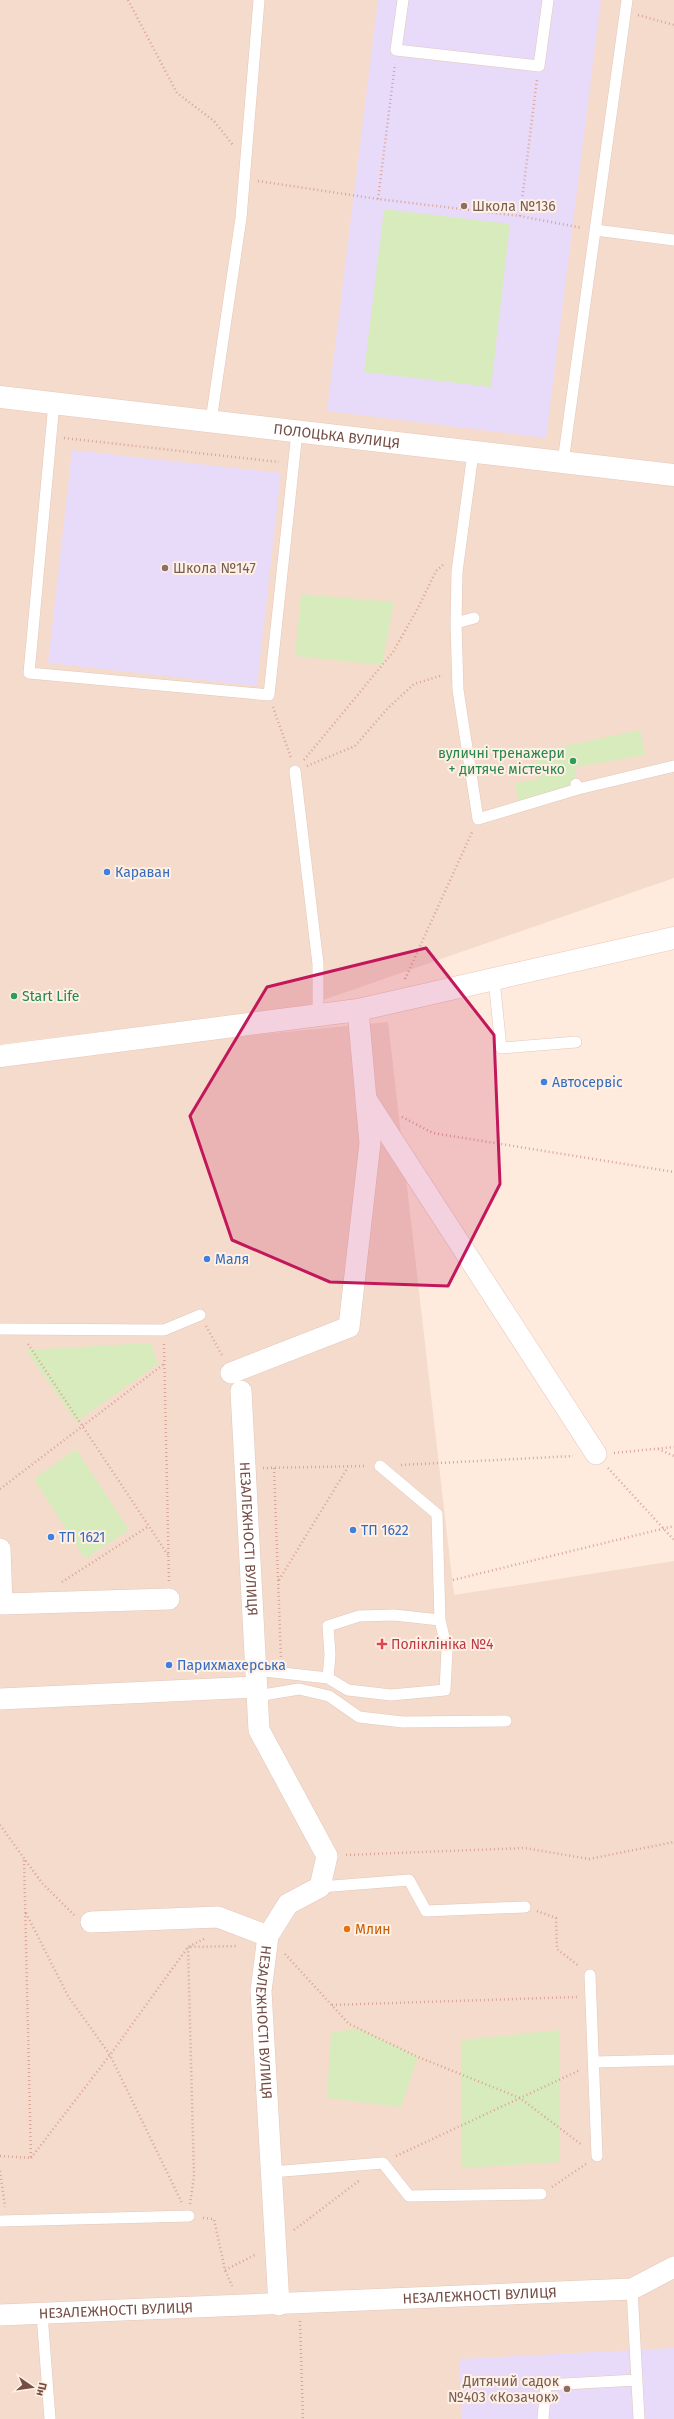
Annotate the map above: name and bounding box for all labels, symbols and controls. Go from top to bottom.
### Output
place label: Школа №136 [472,198,556,215]
marker: Школа №136 [459,201,469,211]
street label: ПОЛОЦЬКА ВУЛИЦЯ [273,420,401,452]
place label: Школа №147 [173,560,256,577]
marker: Школа №147 [160,563,170,573]
place label: вуличні тренажери + дитяче містечко [438,745,565,778]
marker: вуличні тренажери + дитяче містечко [568,756,578,766]
place label: Караван [115,864,170,881]
marker: Караван [102,867,112,877]
place label: Start Life [22,988,79,1005]
marker: Start Life [9,991,19,1001]
place label: Автосервіс [552,1074,623,1091]
marker: Автосервіс [539,1077,549,1087]
place label: Маля [215,1251,249,1268]
marker: Маля [202,1254,212,1264]
street label: НЕЗАЛЕЖНОСТІ ВУЛИЦЯ [236,1461,261,1616]
place label: ТП 1622 [361,1522,409,1539]
marker: ТП 1622 [348,1525,358,1535]
place label: ТП 1621 [59,1529,105,1546]
marker: ТП 1621 [46,1532,56,1542]
place label: Поліклініка №4 [391,1636,494,1653]
marker: Поліклініка №4 [376,1638,388,1650]
place label: Парихмахерська [177,1657,286,1674]
marker: Парихмахерська [164,1660,174,1670]
place label: Млин [355,1921,391,1938]
marker: Млин [342,1924,352,1934]
street label: НЕЗАЛЕЖНОСТІ ВУЛИЦЯ [252,1944,276,2100]
street label: НЕЗАЛЕЖНОСТІ ВУЛИЦЯ [402,2284,557,2307]
street label: НЕЗАЛЕЖНОСТІ ВУЛИЦЯ [38,2299,193,2322]
north arrow [12,2367,52,2407]
place label: Дитячий садок №403 «Козачок» [448,2373,560,2406]
text: Пн [33,2381,49,2397]
marker: Дитячий садок №403 «Козачок» [562,2384,572,2394]

